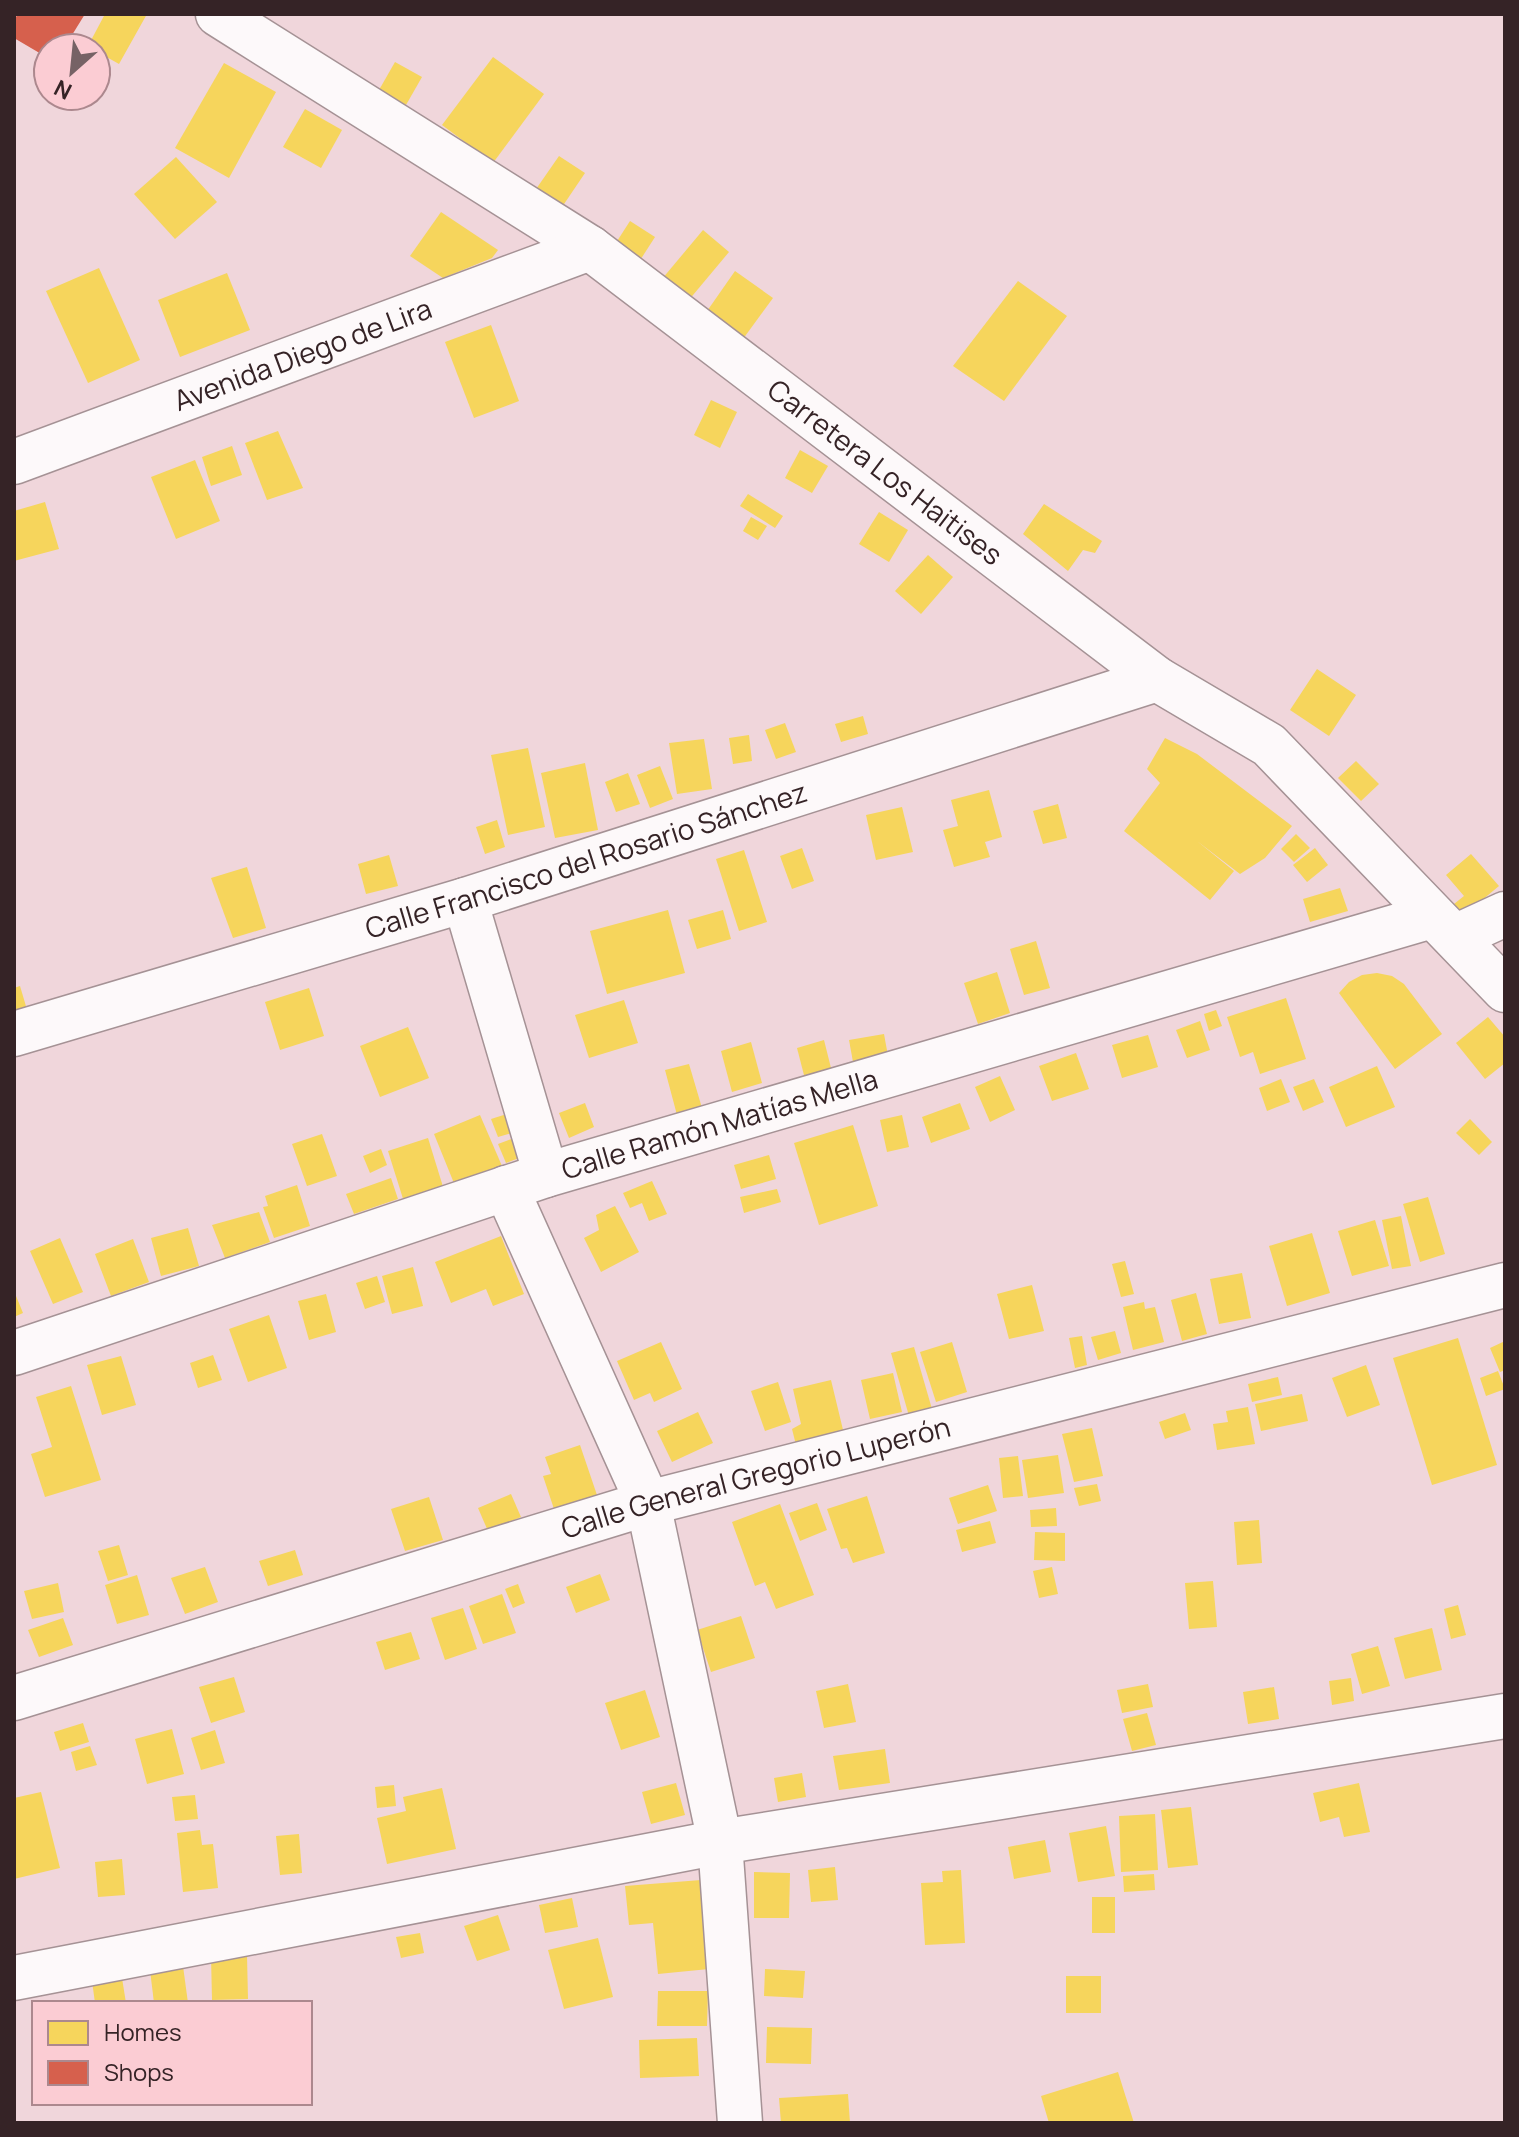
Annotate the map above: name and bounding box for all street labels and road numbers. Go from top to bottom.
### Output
street label: Avenida Diego de Lira [168,289,437,419]
street label: Carretera Los Haitises [760,370,1011,573]
street label: Calle Francisco del Rosario Sánchez [361,772,812,947]
street label: Calle Ramón Matías Mella [557,1059,882,1187]
street label: Calle General Gregorio Luperón [556,1407,954,1547]

